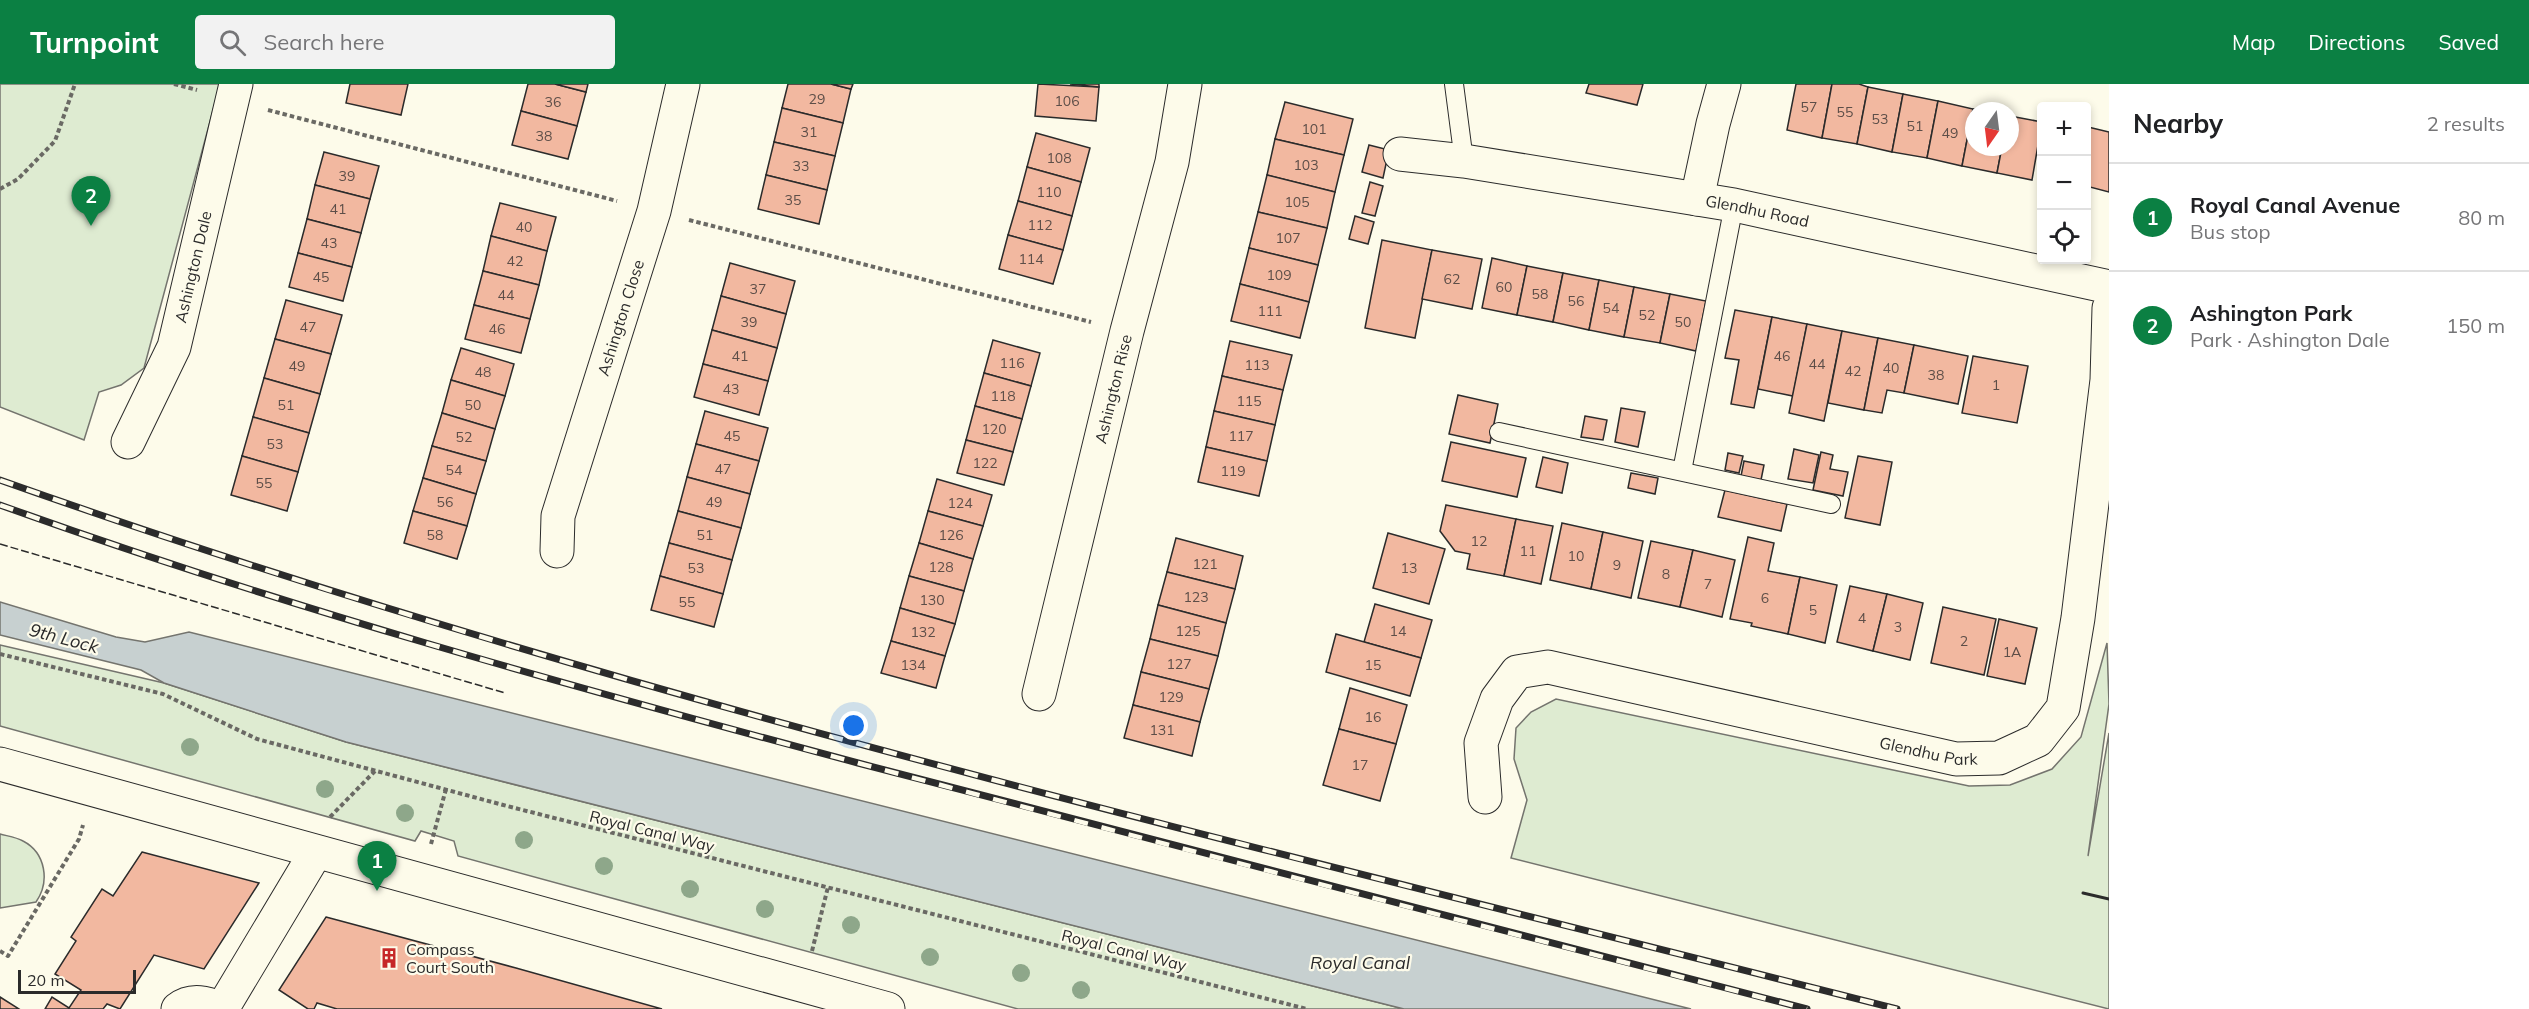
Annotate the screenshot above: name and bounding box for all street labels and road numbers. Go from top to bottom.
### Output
street label: Glendhu Road [1704,191,1811,231]
street label: Ashington Dale [170,209,216,325]
street label: Ashington Close [593,257,648,378]
street label: Ashington Rise [1090,332,1136,445]
street label: Glendhu Park [1878,732,1979,769]
street label: Royal Canal Way [587,806,717,856]
street label: Royal Canal Way [1059,925,1189,975]

